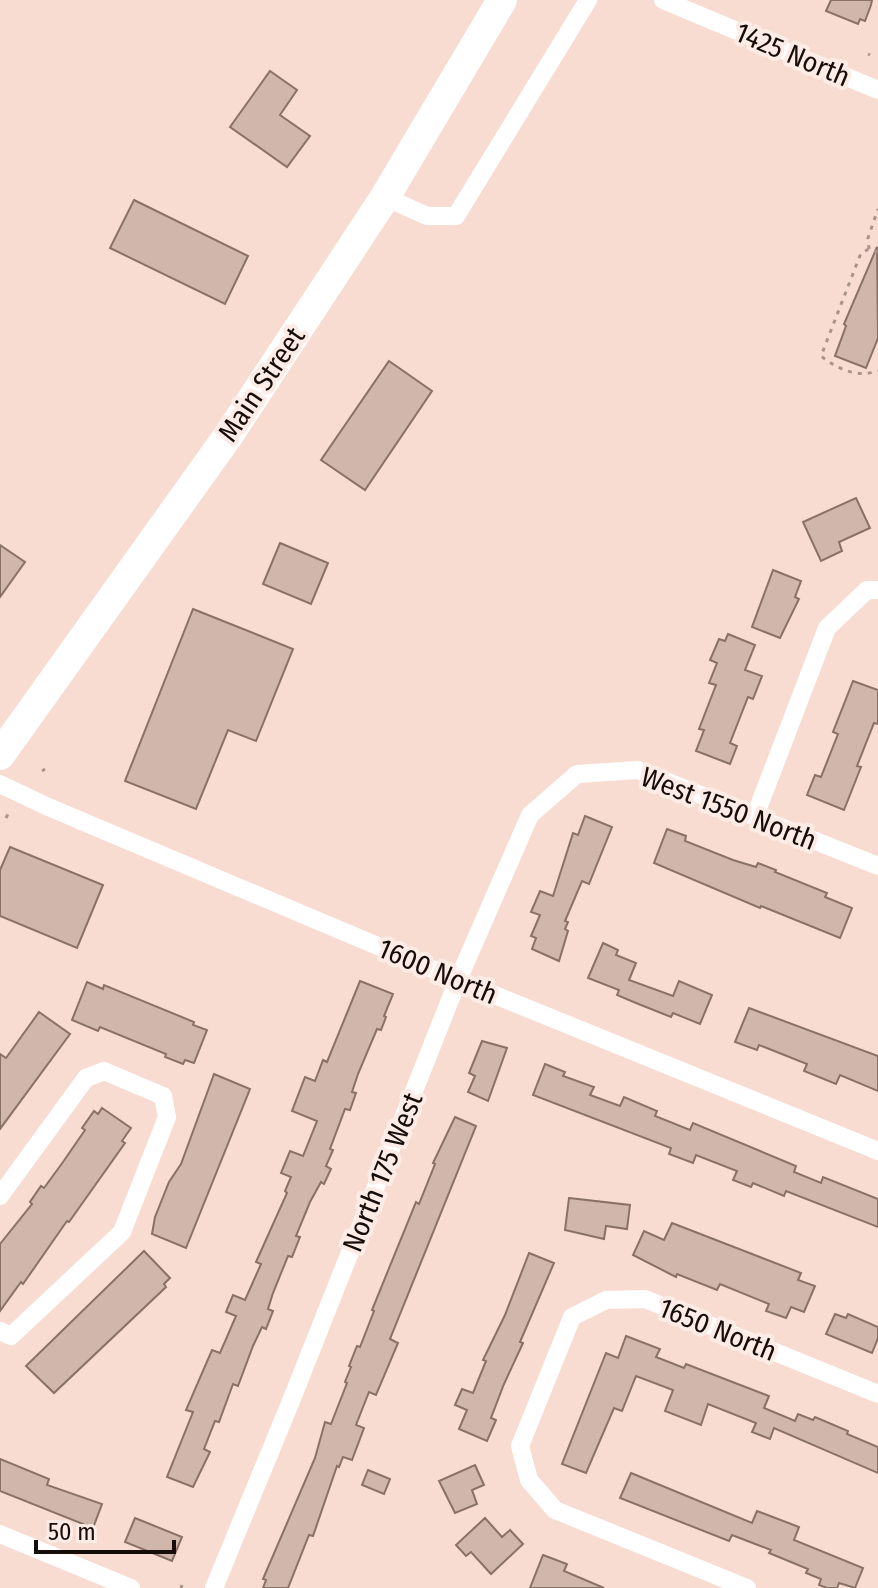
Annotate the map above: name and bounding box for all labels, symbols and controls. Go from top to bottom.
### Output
street label: 1425 North [731,16,855,93]
street label: Main Street [211,320,312,448]
street label: West 1550 North [636,760,821,857]
street label: 1600 North [373,932,502,1011]
street label: North 175 West [336,1087,430,1257]
street label: 1650 North [654,1291,782,1368]
scale bar [36,1504,174,1554]
text: 50 m [48,1518,96,1546]

